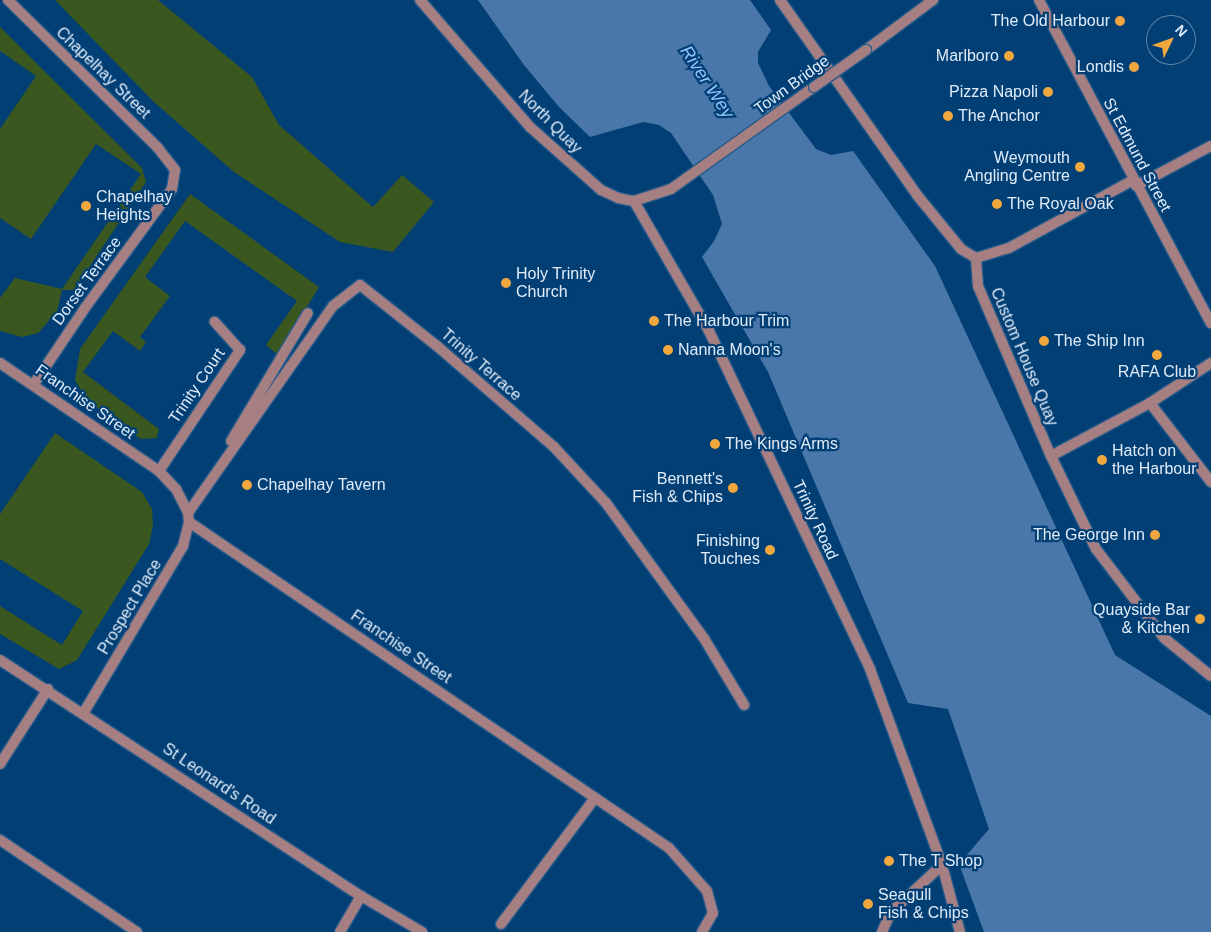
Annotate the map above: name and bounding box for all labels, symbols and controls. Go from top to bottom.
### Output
place label: The Old Harbour [991,11,1110,31]
marker: The Old Harbour [1114,15,1126,27]
north arrow [1146,15,1196,65]
text: N [1172,22,1191,40]
street label: Chapelhay Street [52,23,154,123]
water label: River Wey [675,41,739,123]
place label: Marlboro [936,46,999,66]
marker: Marlboro [1003,50,1015,62]
street label: Town Bridge [751,51,833,119]
place label: Londis [1077,57,1124,77]
marker: Londis [1128,61,1140,73]
place label: Pizza Napoli [949,82,1038,102]
street label: North Quay [514,86,586,158]
marker: Pizza Napoli [1042,86,1054,98]
street label: St Edmund Street [1099,95,1175,215]
place label: The Anchor [958,106,1041,126]
marker: The Anchor [942,110,954,122]
place label: Weymouth Angling Centre [964,148,1070,186]
marker: Weymouth Angling Centre [1074,161,1086,173]
place label: Chapelhay Heights [96,187,172,225]
place label: The Royal Oak [1007,194,1114,214]
marker: The Royal Oak [991,198,1003,210]
marker: Chapelhay Heights [80,200,92,212]
street label: Dorset Terrace [48,233,126,329]
place label: Holy Trinity Church [516,264,595,302]
marker: Holy Trinity Church [500,277,512,289]
street label: Custom House Quay [986,285,1062,429]
place label: The Harbour Trim [664,311,790,331]
marker: The Harbour Trim [648,315,660,327]
street label: Trinity Terrace [437,325,525,405]
place label: The Ship Inn [1054,331,1145,351]
marker: The Ship Inn [1038,335,1050,347]
place label: Nanna Moon's [678,340,781,360]
marker: Nanna Moon's [662,344,674,356]
street label: Trinity Court [165,345,229,427]
marker: RAFA Club [1151,349,1163,361]
street label: Franchise Street [31,360,139,444]
place label: RAFA Club [1117,362,1197,382]
place label: The Kings Arms [725,434,839,454]
marker: The Kings Arms [709,438,721,450]
place label: Hatch on the Harbour [1112,441,1196,479]
marker: Hatch on the Harbour [1096,454,1108,466]
place label: Bennett's Fish & Chips [632,469,723,507]
place label: Chapelhay Tavern [257,475,386,495]
street label: Trinity Road [788,477,842,563]
marker: Chapelhay Tavern [241,479,253,491]
marker: Bennett's Fish & Chips [727,482,739,494]
place label: The George Inn [1033,525,1145,545]
marker: The George Inn [1149,529,1161,541]
place label: Finishing Touches [696,531,760,569]
marker: Finishing Touches [764,544,776,556]
street label: Prospect Place [94,556,166,658]
place label: Quayside Bar & Kitchen [1093,600,1190,638]
street label: Franchise Street [347,606,455,688]
marker: Quayside Bar & Kitchen [1194,613,1206,625]
street label: St Leonard's Road [159,739,279,829]
place label: The T Shop [899,851,983,871]
marker: The T Shop [883,855,895,867]
place label: Seagull Fish & Chips [878,885,969,923]
marker: Seagull Fish & Chips [862,898,874,910]

